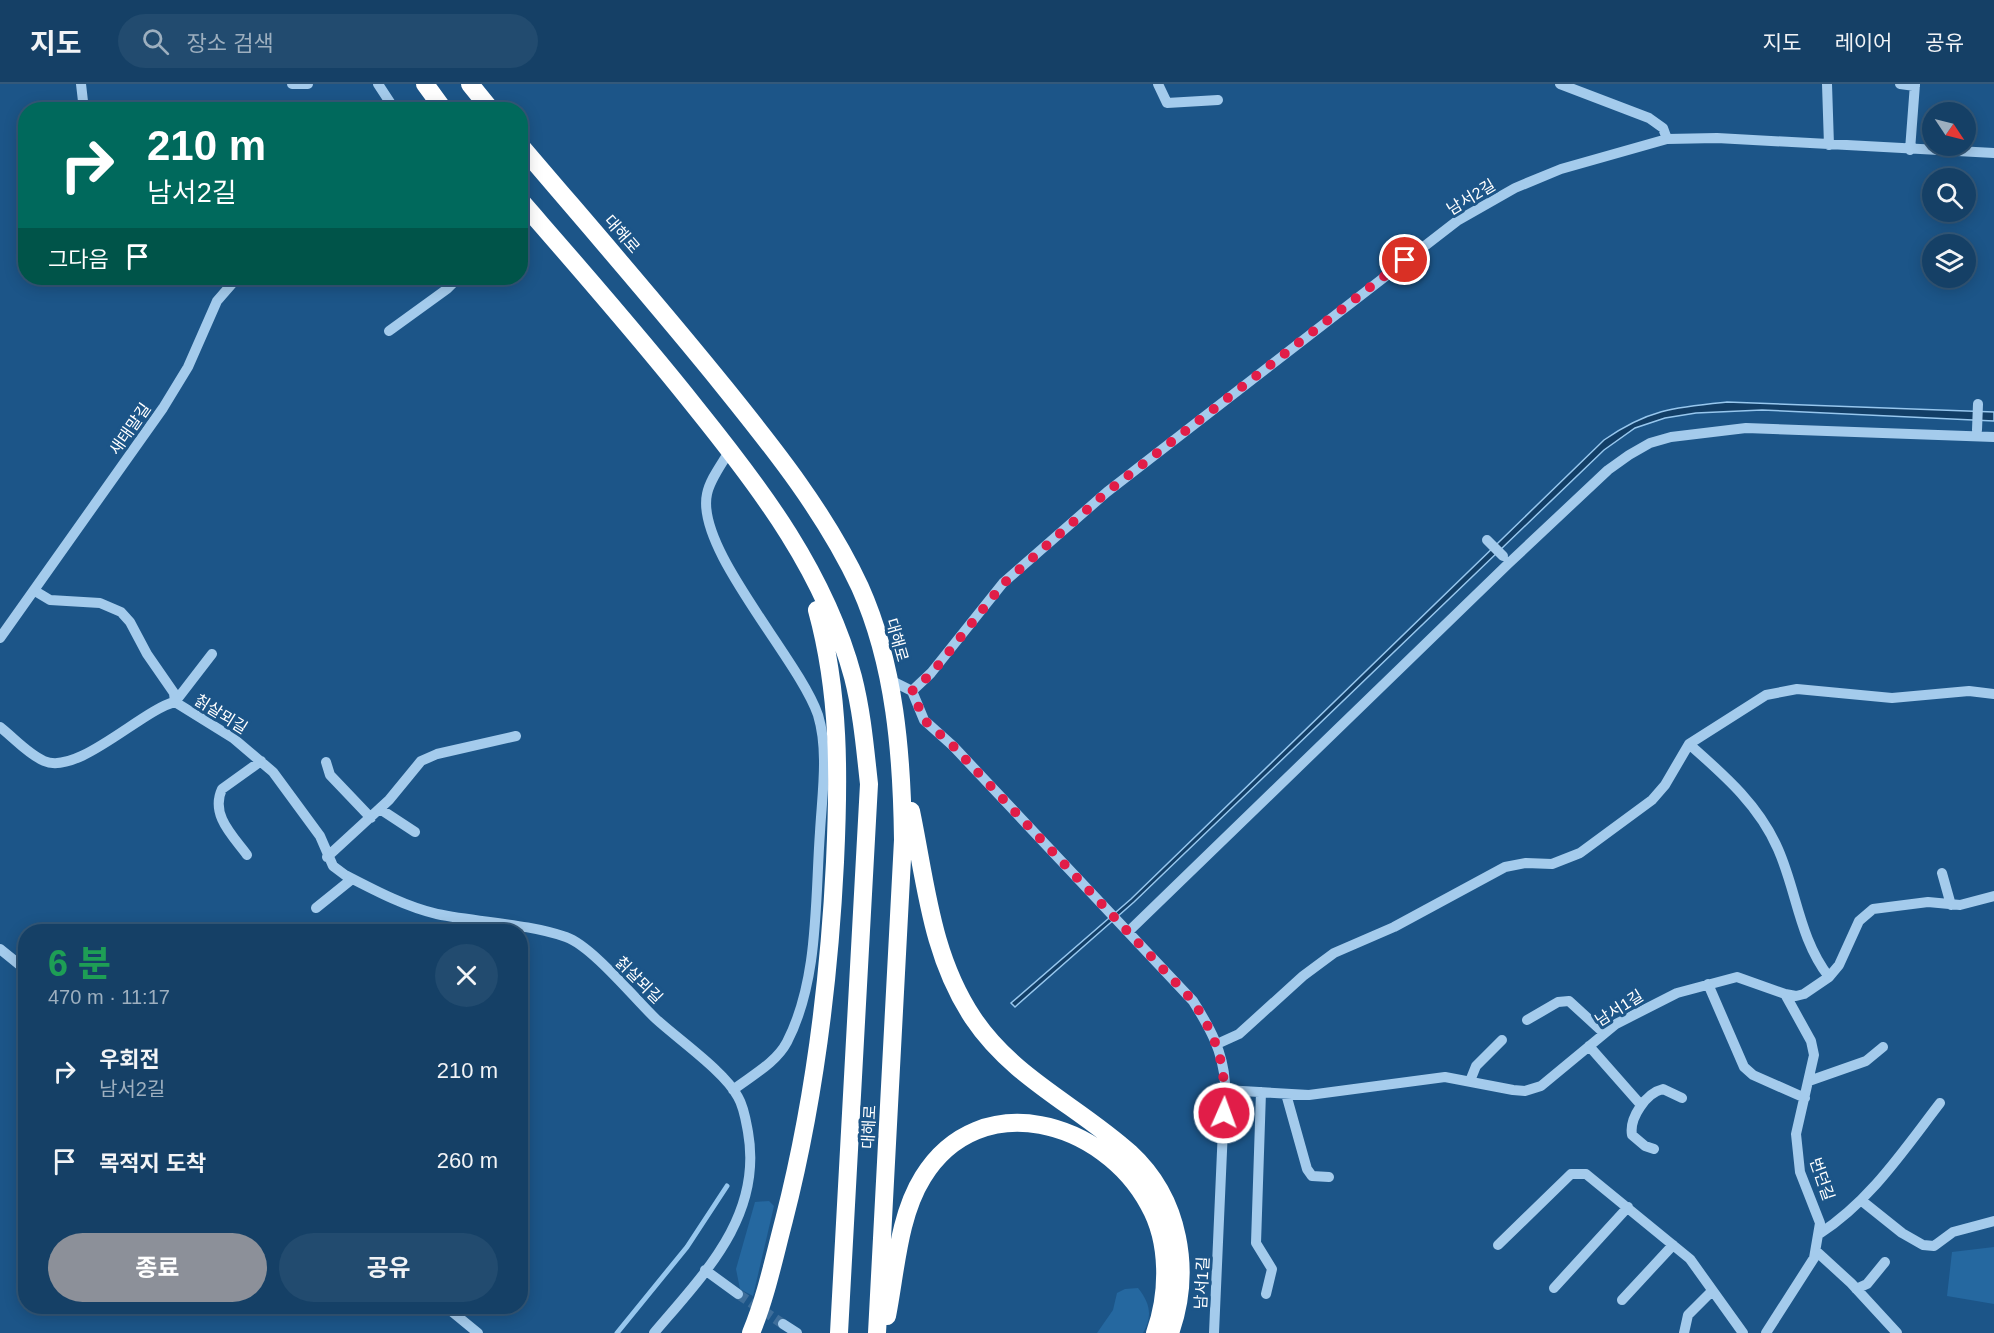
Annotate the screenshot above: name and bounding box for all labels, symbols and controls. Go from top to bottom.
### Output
search box [118,14,538,68]
icon: search [139,25,172,58]
text: 지도 [30,28,82,59]
text: 장소 검색 [187,31,274,56]
text: 지도 [1763,31,1801,54]
text: 레이어 [1834,31,1892,54]
text: 공유 [1925,31,1964,54]
north arrow [1922,102,1976,156]
map controls [1922,102,1976,288]
text: 210 m [147,122,266,169]
icon: right [48,126,126,204]
button: search [1922,168,1976,222]
street label: 남서2길 [1444,176,1498,218]
text: 남서2길 [147,178,237,208]
street label: 대해로 [601,212,643,256]
pin [1379,234,1430,285]
button: layers [1922,234,1976,288]
icon: arrive [121,240,154,273]
icon: arrive [1388,243,1421,276]
text: 그다음 [48,247,109,272]
street label: 새태말길 [106,400,154,458]
street label: 대해로 [883,616,911,664]
street label: 칡살뫼길 [192,691,250,737]
text: 6 분 [48,943,111,984]
button: close [435,944,498,1007]
street label: 칡살뫼길 [612,953,666,1007]
text: 470 m · 11:17 [48,986,170,1008]
street label: 남서1길 [1592,987,1646,1029]
text: 우회전 [99,1047,160,1072]
icon: right [48,1055,81,1088]
text: 210 m [437,1058,498,1083]
text: 남서2길 [99,1078,165,1100]
position arrow [1192,1081,1256,1145]
street label: 대해로 [859,1104,879,1150]
icon: arrive [48,1145,81,1178]
text: 260 m [437,1148,498,1173]
text: 목적지 도착 [99,1151,206,1176]
street label: 번던길 [1807,1155,1837,1203]
button: 종료 [48,1233,267,1302]
button: 공유 [279,1233,498,1302]
street label: 남서1길 [1192,1256,1212,1310]

